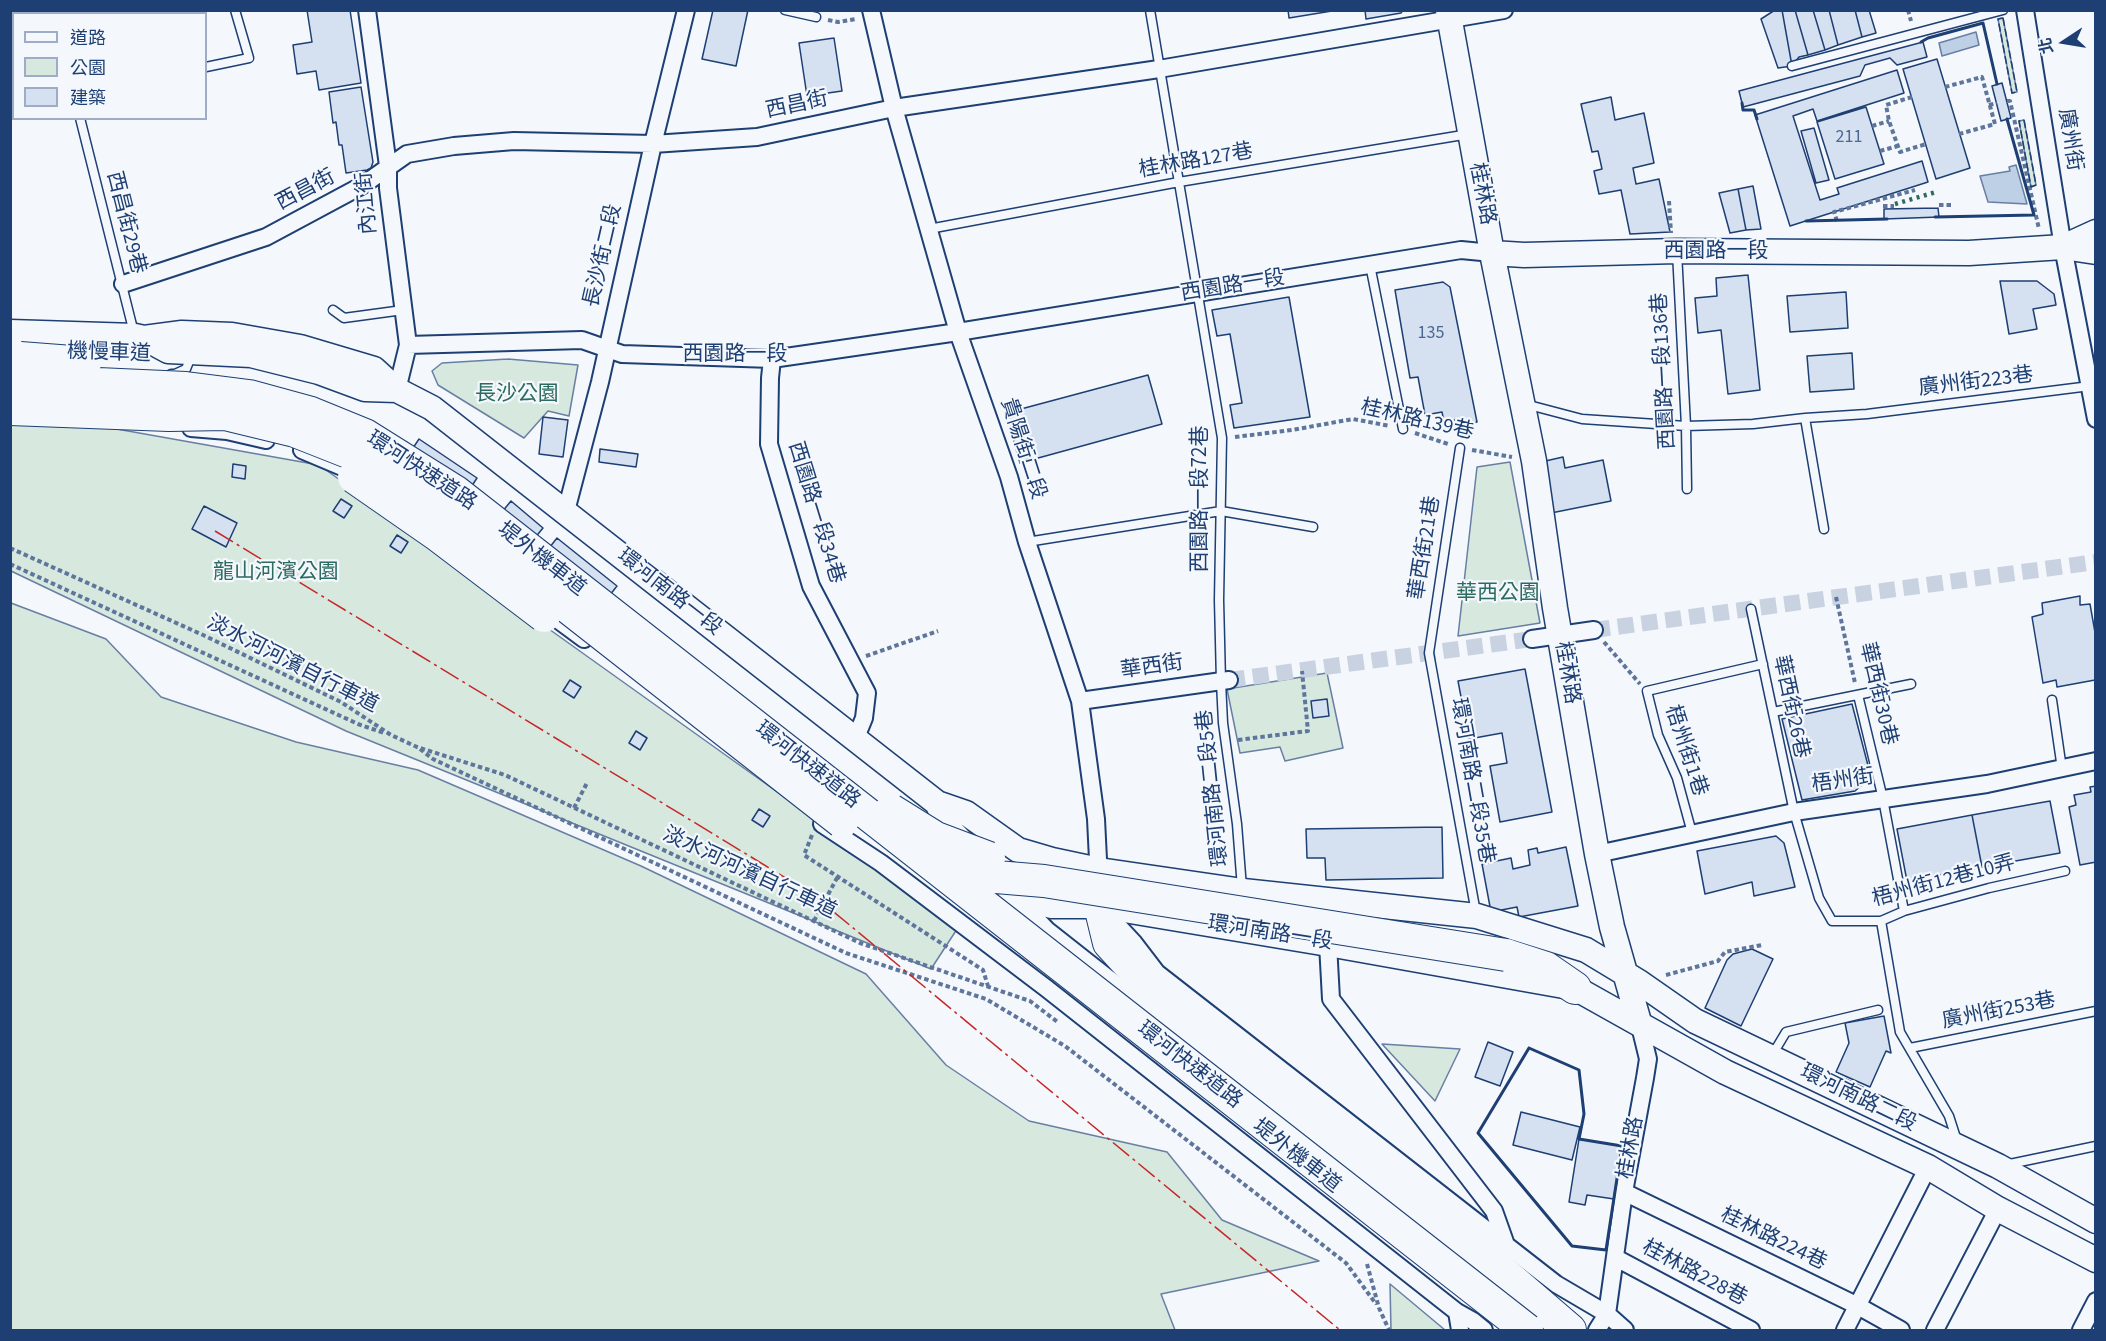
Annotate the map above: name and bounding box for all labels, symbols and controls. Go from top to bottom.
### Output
legend [12,12,207,120]
north arrow [2034,12,2094,72]
text: 道路 [70,26,106,51]
text: 北 [2034,36,2059,56]
text: 公園 [70,56,106,81]
text: 建築 [70,86,106,111]
street label: 西昌街 [764,87,830,125]
street label: 廣州街 [2052,107,2086,173]
house number: 211 [1836,127,1862,149]
street label: 桂林路127巷 [1137,140,1255,184]
street label: 桂林路 [1463,161,1499,227]
street label: 西昌街 [272,165,340,217]
street label: 西昌街29巷 [100,169,150,277]
street label: 內江街 [353,171,383,235]
street label: 長沙街二段 [580,202,628,310]
street label: 西園路一段 [1664,239,1768,265]
street label: 西園路一段 [1179,266,1287,308]
street label: 西園路一段136巷 [1648,292,1682,450]
house number: 135 [1418,323,1444,345]
street label: 機慢車道 [67,340,151,368]
street label: 西園路一段 [683,342,787,368]
street label: 廣州街223巷 [1917,363,2035,403]
park label: 長沙公園 [475,382,559,408]
street label: 貴陽街二段 [994,395,1050,503]
street label: 桂林路139巷 [1358,396,1476,446]
street label: 西園路一段72巷 [1188,426,1214,572]
street label: 環河快速道路 [361,427,481,517]
street label: 西園路一段34巷 [781,439,849,587]
street label: 華西街21巷 [1405,494,1447,602]
street label: 堤外機車道 [492,518,590,602]
street label: 環河南路一段 [612,544,726,642]
park label: 龍山河濱公園 [213,560,339,586]
park label: 華西公園 [1456,581,1540,607]
street label: 淡水河河濱自行車道 [202,611,382,719]
street label: 桂林路 [1548,640,1584,706]
street label: 華西街30巷 [1853,640,1901,748]
street label: 華西街 [1119,651,1185,685]
street label: 華西街26巷 [1767,653,1813,761]
street label: 環河南路二段35巷 [1444,696,1498,866]
street label: 梧州街1巷 [1658,702,1712,800]
street label: 環河南路二段5巷 [1193,708,1235,868]
street label: 環河快速道路 [750,717,864,815]
street label: 梧州街 [1810,765,1876,799]
street label: 淡水河河濱自行車道 [658,823,840,925]
street label: 梧州街12巷10弄 [1870,851,2018,913]
street label: 環河南路一段 [1206,912,1334,956]
street label: 廣州街253巷 [1940,989,2058,1035]
street label: 環河快速道路 [1132,1017,1246,1115]
street label: 環河南路二段 [1796,1060,1920,1138]
street label: 堤外機車道 [1247,1115,1345,1199]
street label: 桂林路 [1614,1115,1650,1181]
street label: 桂林路224巷 [1716,1203,1830,1277]
street label: 桂林路228巷 [1637,1236,1751,1312]

